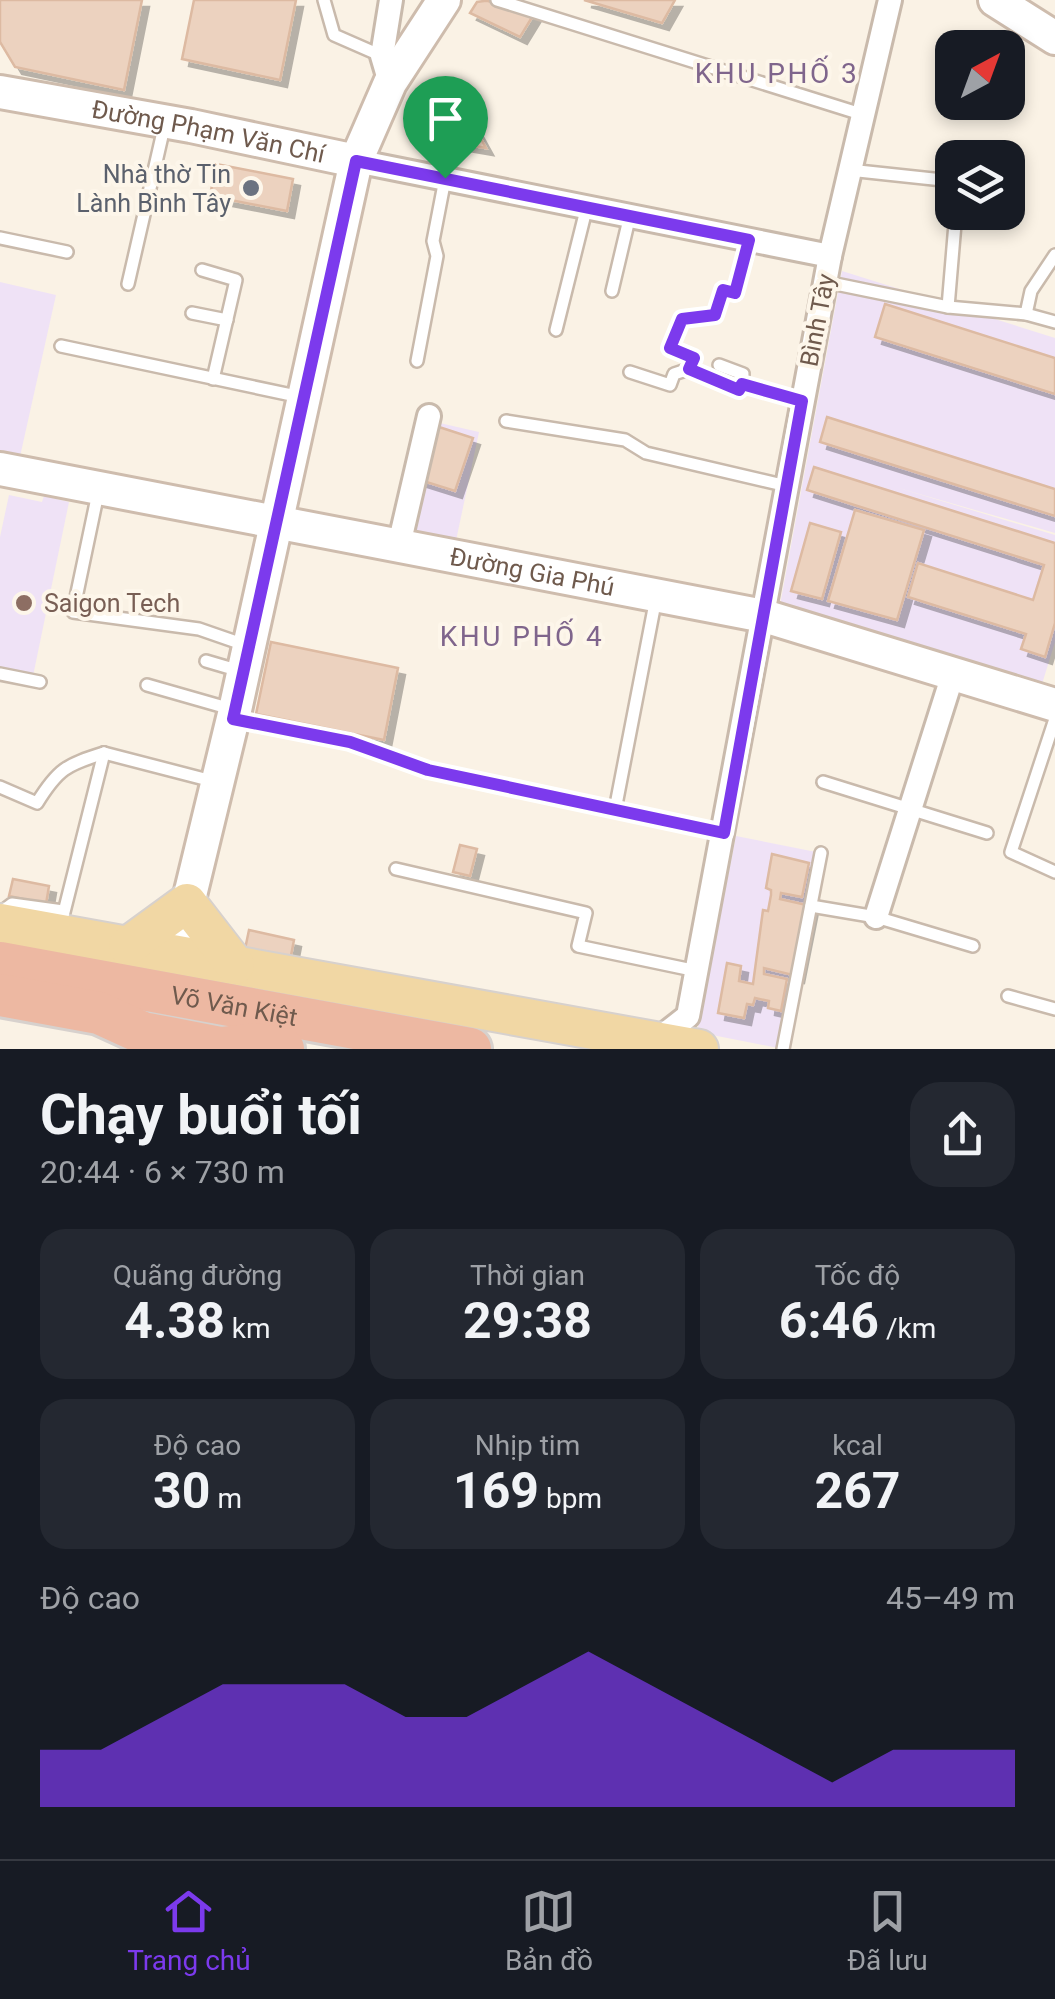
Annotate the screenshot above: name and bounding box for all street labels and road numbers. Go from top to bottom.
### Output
street label: Đường Phạm Văn Chí [89,95,328,169]
street label: Bình Tây [794,271,841,369]
street label: Đường Gia Phú [447,542,617,602]
street label: Võ Văn Kiệt [168,981,300,1032]

